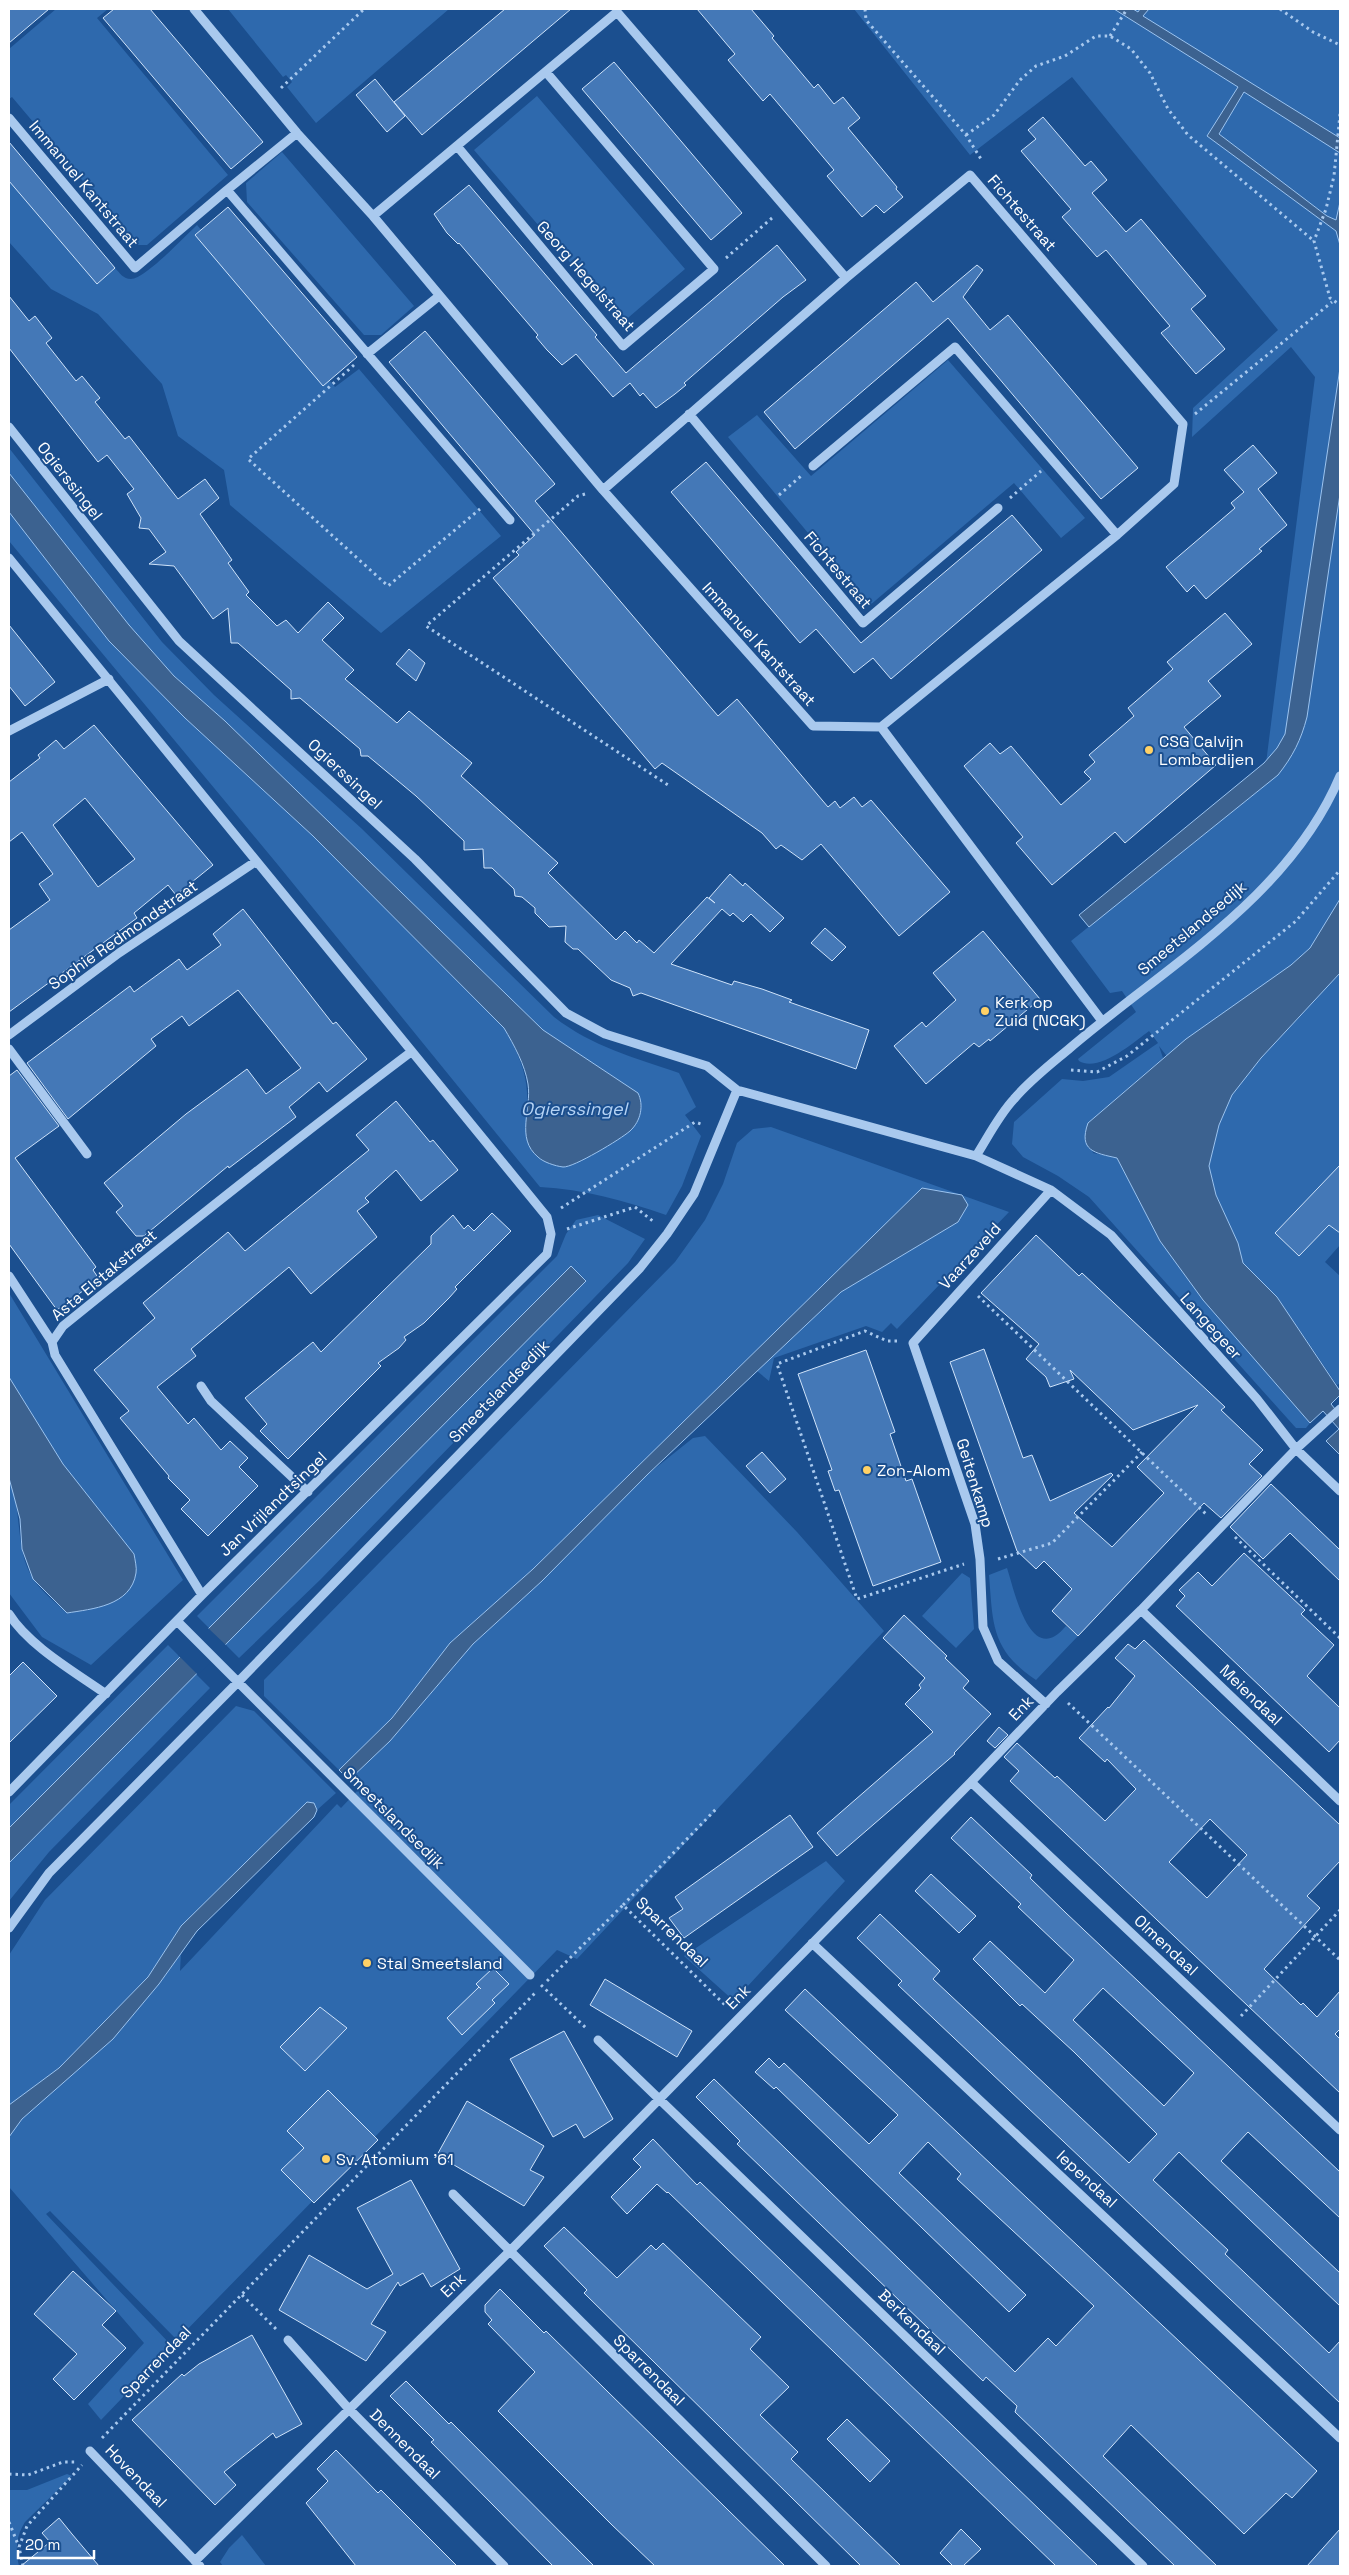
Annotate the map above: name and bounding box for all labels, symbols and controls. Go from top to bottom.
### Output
street label: Immanuel Kantstraat [24,116,144,252]
street label: Fichtestraat [983,170,1061,256]
street label: Georg Hegelstraat [532,216,640,336]
street label: Ogierssingel [33,437,107,525]
street label: Fichtestraat [799,527,877,613]
street label: Immanuel Kantstraat [698,577,820,711]
place label: CSG Calvijn Lombardijen [1159,731,1254,770]
street label: Ogierssingel [303,734,387,814]
marker: CSG Calvijn Lombardijen [1143,744,1155,756]
street label: Sophie Redmondstraat [44,875,202,995]
street label: Smeetslandsedijk [1133,876,1251,980]
place label: Kerk op Zuid (NCGK) [995,992,1086,1031]
marker: Kerk op Zuid (NCGK) [979,1005,991,1017]
water label: Ogierssingel [521,1097,630,1120]
street label: Vaarzeveld [934,1218,1006,1294]
street label: Asta Elstakstraat [47,1225,161,1325]
street label: Langegeer [1176,1288,1246,1364]
street label: Smeetslandsedijk [444,1335,554,1447]
street label: Geitenkamp [952,1436,998,1530]
street label: Jan Vrijlandtsingel [215,1447,331,1561]
place label: Zon-Alom [877,1460,950,1481]
marker: Zon-Alom [861,1464,873,1476]
street label: Meiendaal [1215,1660,1287,1730]
street label: Enk [1004,1691,1038,1725]
street label: Smeetslandsedijk [339,1763,450,1874]
street label: Sparrendaal [631,1892,713,1972]
street label: Olmendaal [1129,1910,1203,1980]
place label: Stal Smeetsland [377,1953,503,1974]
marker: Stal Smeetsland [361,1957,373,1969]
street label: Enk [721,1980,755,2014]
street label: Iependaal [1052,2146,1122,2212]
place label: Sv. Atomium '61 [336,2149,454,2170]
marker: Sv. Atomium '61 [320,2153,332,2165]
street label: Enk [436,2268,470,2302]
street label: Berkendaal [874,2285,950,2359]
street label: Sparrendaal [116,2321,196,2403]
street label: Sparrendaal [609,2330,689,2410]
street label: Dennendaal [365,2404,445,2484]
street label: Hovendaal [101,2440,171,2512]
scale bar [18,2528,94,2560]
text: 20 m [25,2535,60,2554]

